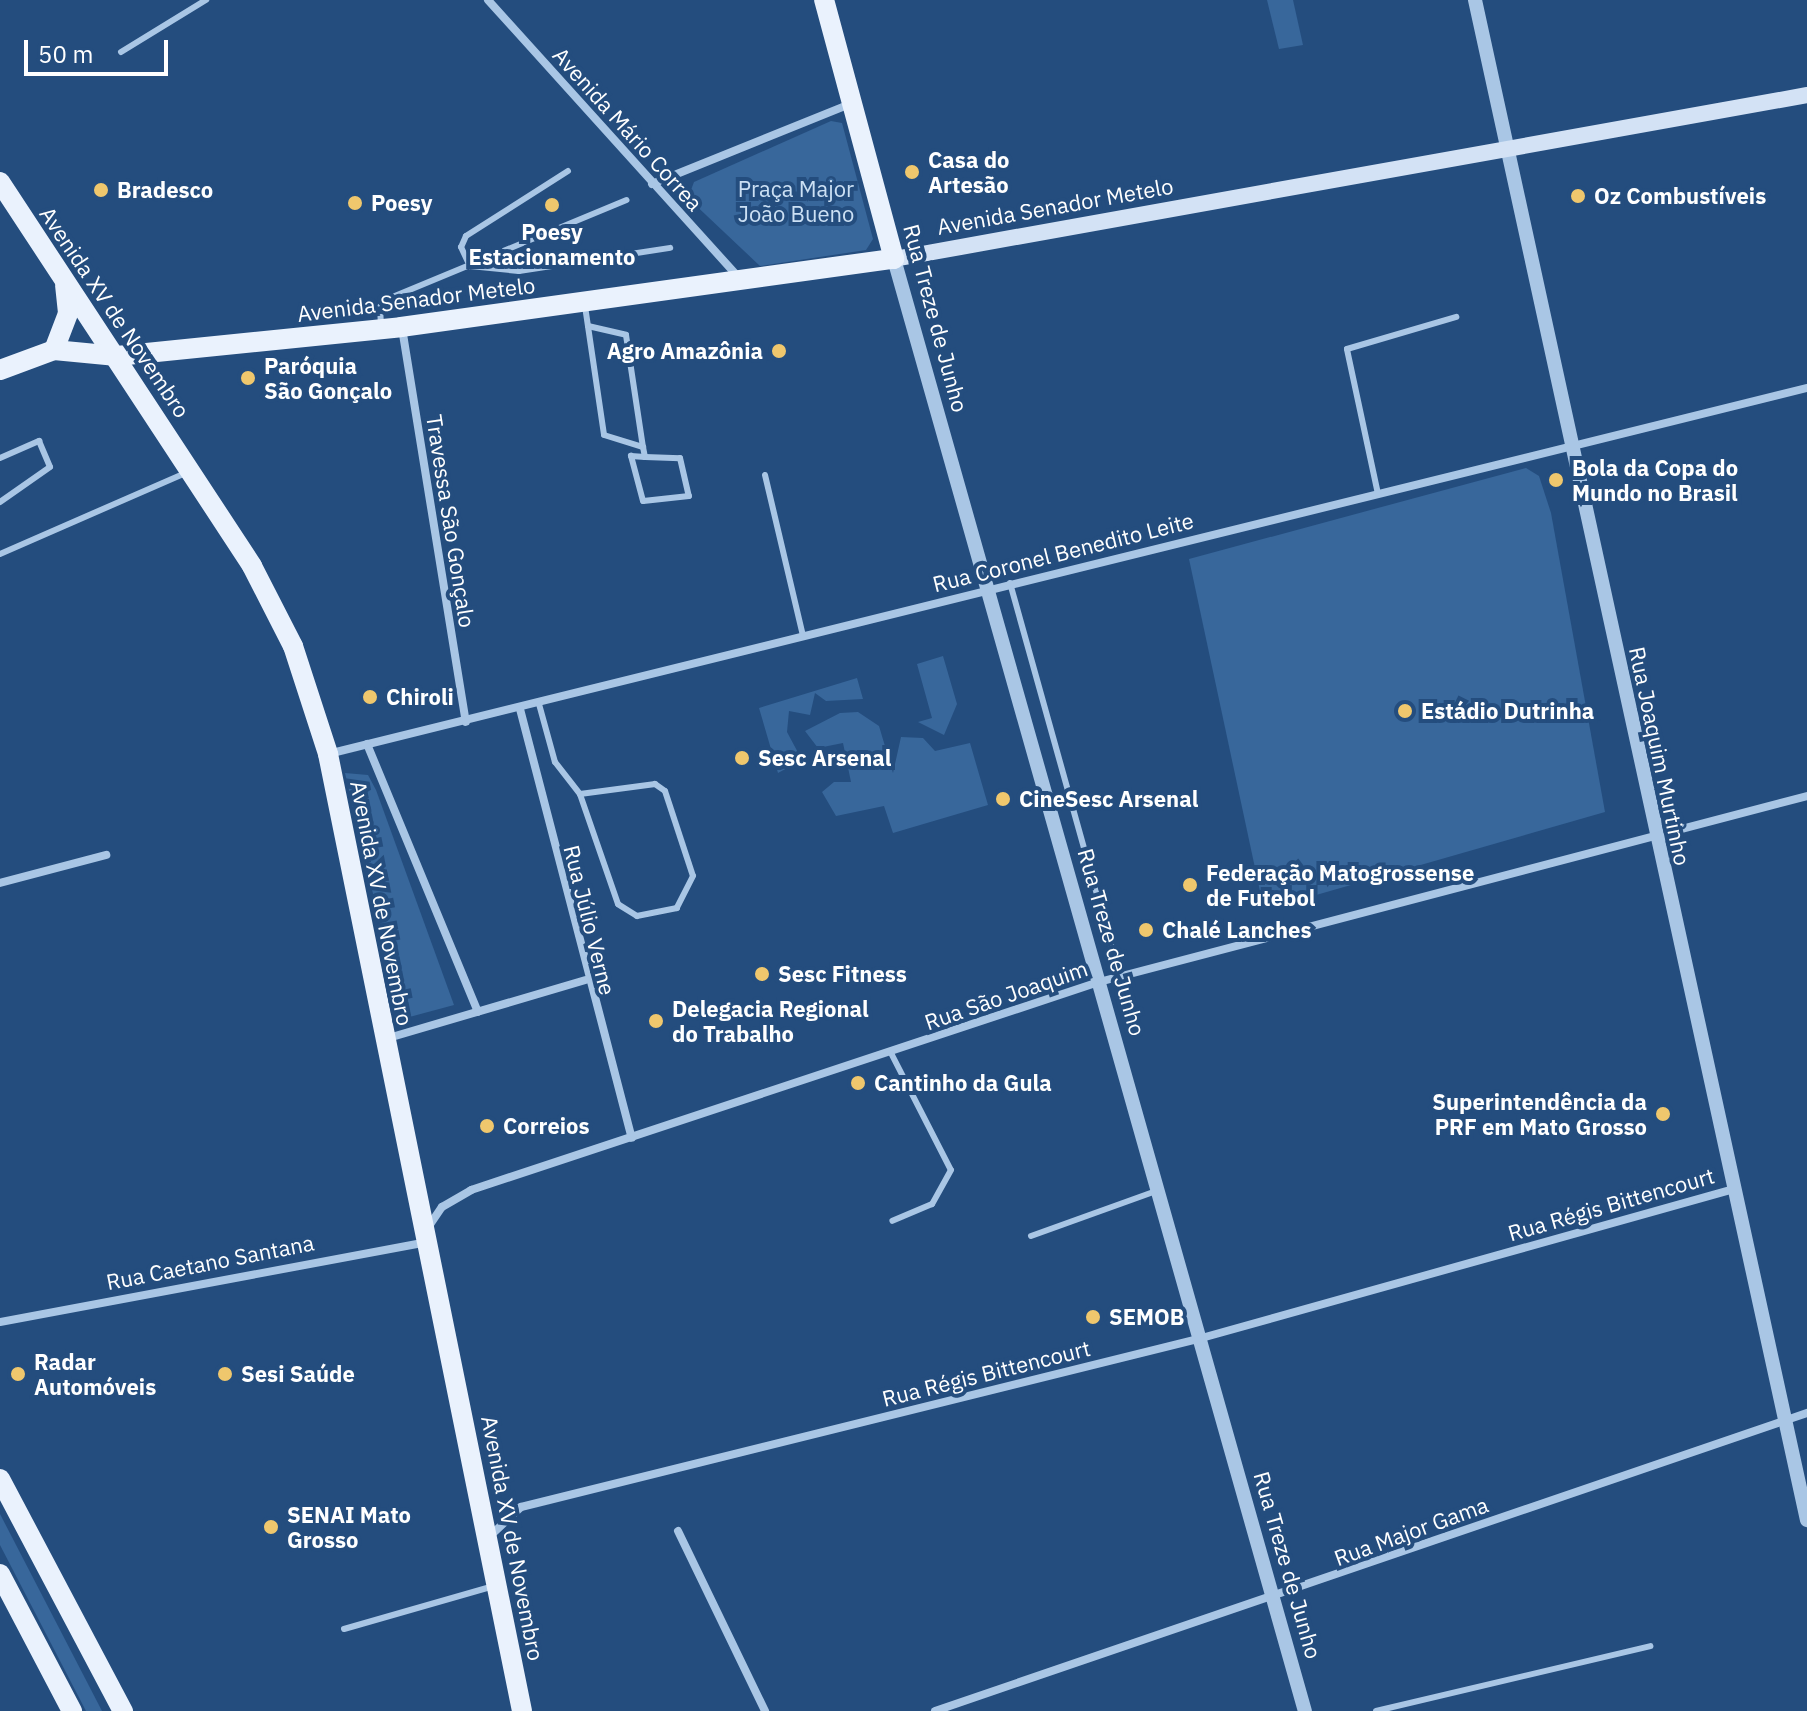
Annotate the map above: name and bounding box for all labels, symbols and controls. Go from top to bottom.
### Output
scale bar [28,24,172,74]
text: 50 m [38,38,93,70]
street label: Avenida Mário Correa [548,42,708,216]
place label: Casa do Artesão [928,146,1009,198]
marker: Casa do Artesão [903,163,921,181]
street label: Avenida Senador Metelo [935,172,1175,240]
park label: Praça Major João Bueno [738,175,854,226]
place label: Bradesco [117,177,213,203]
marker: Bradesco [92,181,110,199]
place label: Oz Combustíveis [1594,183,1766,209]
marker: Oz Combustíveis [1569,187,1587,205]
place label: Poesy [371,190,432,216]
marker: Poesy [346,194,364,212]
marker: Poesy Estacionamento [543,196,561,214]
street label: Avenida XV de Novembro [34,201,196,423]
place label: Poesy Estacionamento [469,218,635,270]
street label: Rua Treze de Junho [898,221,974,415]
street label: Avenida Senador Metelo [296,271,536,327]
place label: Agro Amazônia [607,338,763,364]
marker: Agro Amazônia [770,342,788,360]
place label: Paróquia São Gonçalo [264,352,392,404]
marker: Paróquia São Gonçalo [239,369,257,387]
street label: Travessa São Gonçalo [421,413,481,629]
place label: Bola da Copa do Mundo no Brasil [1572,454,1738,506]
marker: Bola da Copa do Mundo no Brasil [1547,471,1565,489]
street label: Rua Coronel Benedito Leite [930,507,1196,597]
street label: Rua Joaquim Murtinho [1624,644,1696,868]
place label: Chiroli [386,684,454,710]
marker: Chiroli [361,688,379,706]
place label: Estádio Dutrinha [1421,698,1594,724]
marker: Estádio Dutrinha [1396,702,1414,720]
place label: Sesc Arsenal [758,745,891,771]
marker: Sesc Arsenal [733,749,751,767]
street label: Avenida XV de Novembro [345,778,419,1028]
place label: CineSesc Arsenal [1019,786,1198,812]
marker: CineSesc Arsenal [994,790,1012,808]
street label: Rua Júlio Verne [559,842,621,998]
street label: Rua Treze de Junho [1073,845,1151,1039]
place label: Federação Matogrossense de Futebol [1206,859,1474,910]
marker: Federação Matogrossense de Futebol [1181,876,1199,894]
place label: Chalé Lanches [1162,917,1311,943]
marker: Chalé Lanches [1137,921,1155,939]
street label: Rua São Joaquim [921,955,1091,1035]
place label: Sesc Fitness [778,961,907,987]
marker: Sesc Fitness [753,965,771,983]
place label: Delegacia Regional do Trabalho [672,995,869,1046]
marker: Delegacia Regional do Trabalho [647,1012,665,1030]
place label: Cantinho da Gula [874,1070,1052,1096]
marker: Cantinho da Gula [849,1074,867,1092]
place label: Superintendência da PRF em Mato Grosso [1432,1088,1647,1140]
marker: Superintendência da PRF em Mato Grosso [1654,1105,1672,1123]
place label: Correios [503,1113,590,1139]
marker: Correios [478,1117,496,1135]
street label: Rua Régis Bittencourt [1505,1162,1717,1246]
street label: Rua Caetano Santana [104,1229,316,1295]
place label: SEMOB [1109,1304,1184,1330]
marker: SEMOB [1084,1308,1102,1326]
street label: Rua Régis Bittencourt [879,1334,1093,1412]
place label: Radar Automóveis [34,1348,156,1400]
place label: Sesi Saúde [241,1361,355,1387]
marker: Radar Automóveis [9,1365,27,1383]
marker: Sesi Saúde [216,1365,234,1383]
street label: Avenida XV de Novembro [476,1413,550,1663]
street label: Rua Treze de Junho [1249,1468,1327,1662]
street label: Rua Major Gama [1330,1491,1492,1571]
place label: SENAI Mato Grosso [287,1501,411,1552]
marker: SENAI Mato Grosso [262,1518,280,1536]

